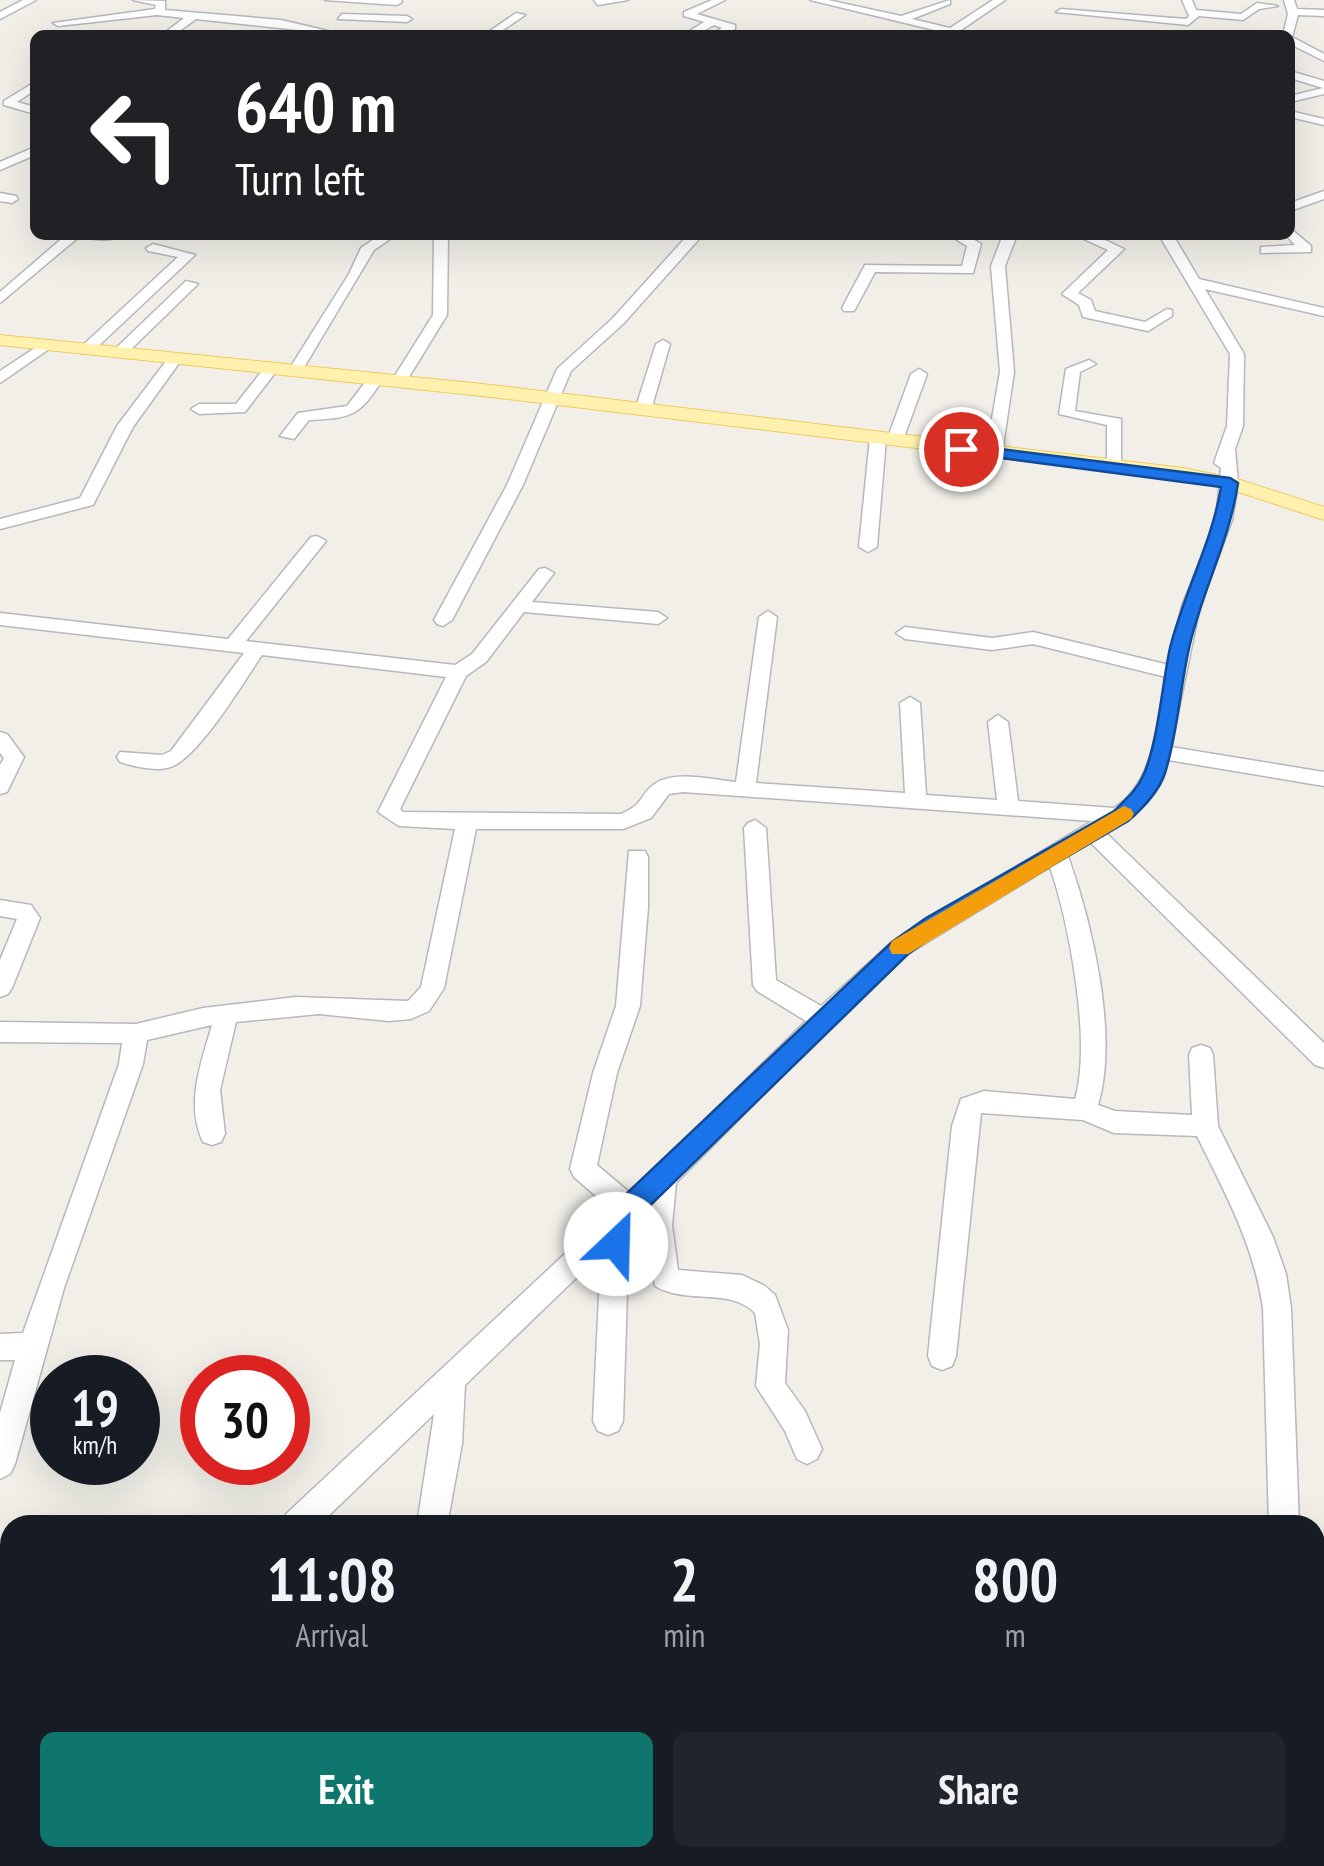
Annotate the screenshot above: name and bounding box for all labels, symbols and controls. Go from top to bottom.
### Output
text: 640 m [235,61,396,151]
icon: left [70,70,200,200]
text: Turn left [235,149,365,207]
pin [919,407,1004,492]
icon: arrive [934,422,989,477]
position arrow [564,1192,668,1296]
speed limit sign: 30 [180,1355,310,1485]
text: 19 [71,1375,119,1440]
text: km/h [73,1429,117,1461]
text: 11:08 [267,1540,397,1618]
text: 2 [670,1540,699,1618]
text: 800 [972,1540,1058,1618]
text: Arrival [296,1614,368,1656]
text: min [663,1614,705,1656]
text: m [1005,1614,1026,1656]
button: Exit [40,1732,653,1847]
button: Share [673,1732,1285,1847]

